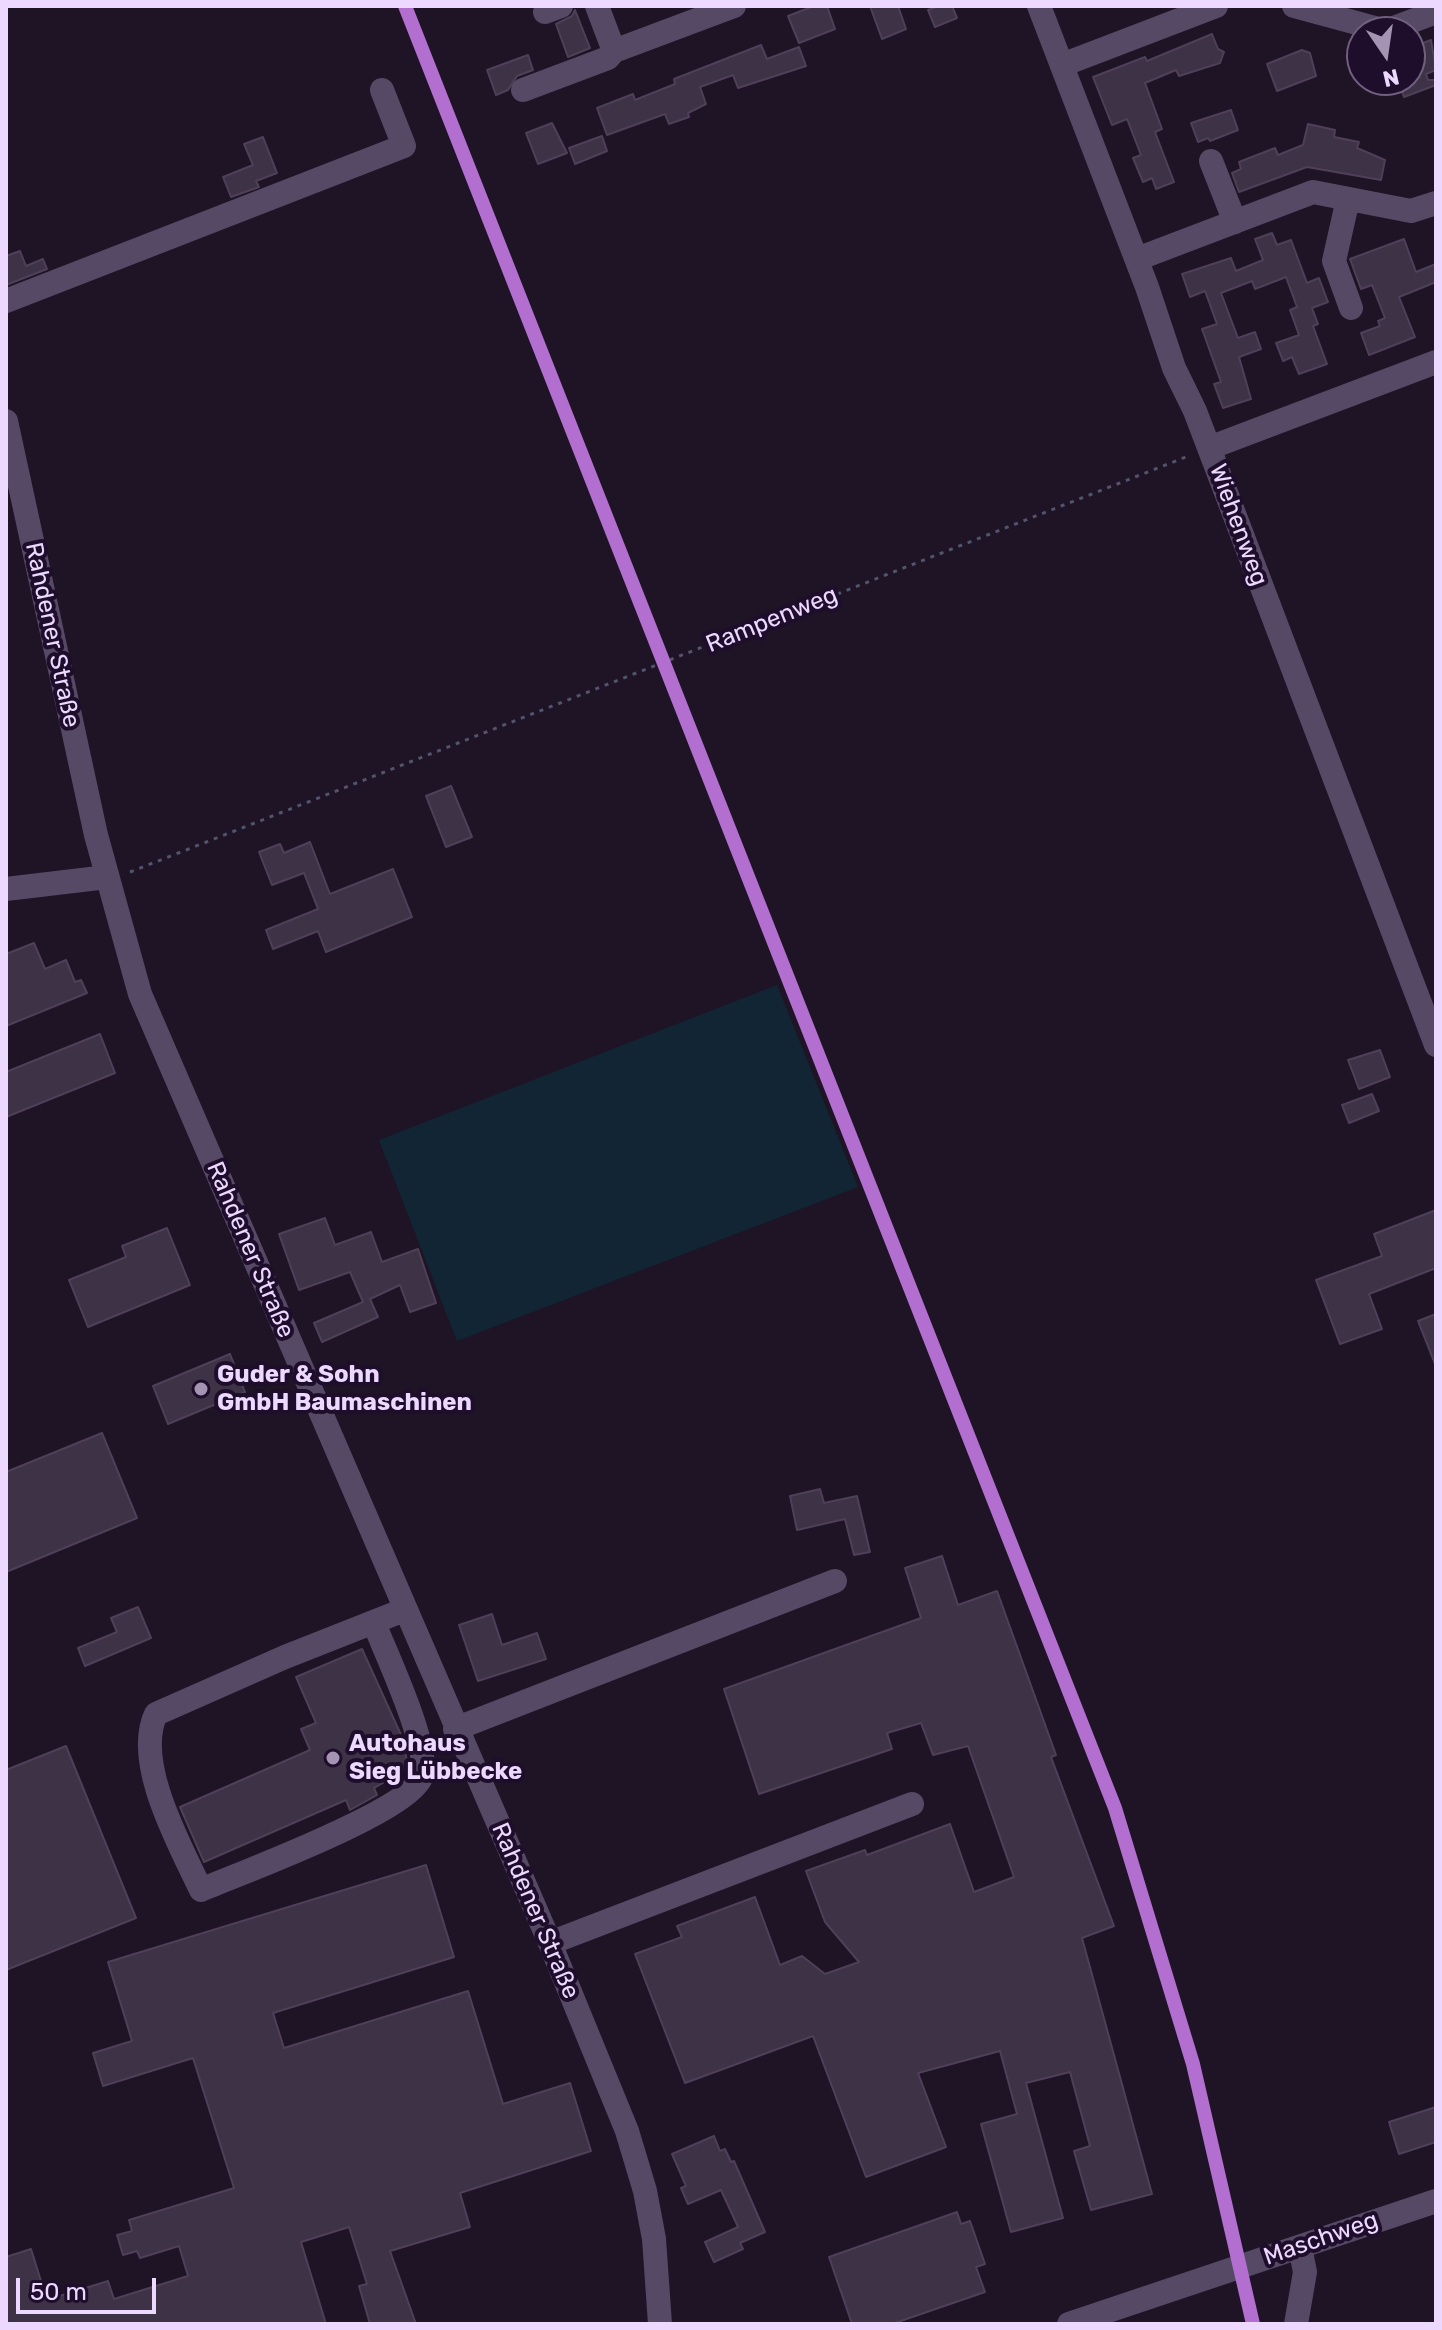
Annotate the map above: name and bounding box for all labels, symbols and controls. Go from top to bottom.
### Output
north arrow [1346,16,1426,96]
text: N [1380,63,1402,93]
street label: Wiehenweg [1203,460,1273,590]
street label: Rahdener Straße [18,540,86,730]
street label: Rampenweg [702,581,842,659]
street label: Rahdener Straße [200,1158,300,1342]
place label: Guder & Sohn GmbH Baumaschinen [217,1361,472,1417]
marker: Guder & Sohn GmbH Baumaschinen [192,1380,210,1398]
place label: Autohaus Sieg Lübbecke [349,1730,522,1786]
marker: Autohaus Sieg Lübbecke [324,1749,342,1767]
street label: Rahdener Straße [485,1819,585,2003]
street label: Maschweg [1260,2206,1382,2272]
scale bar [20,2262,160,2312]
text: 50 m [30,2278,87,2306]

